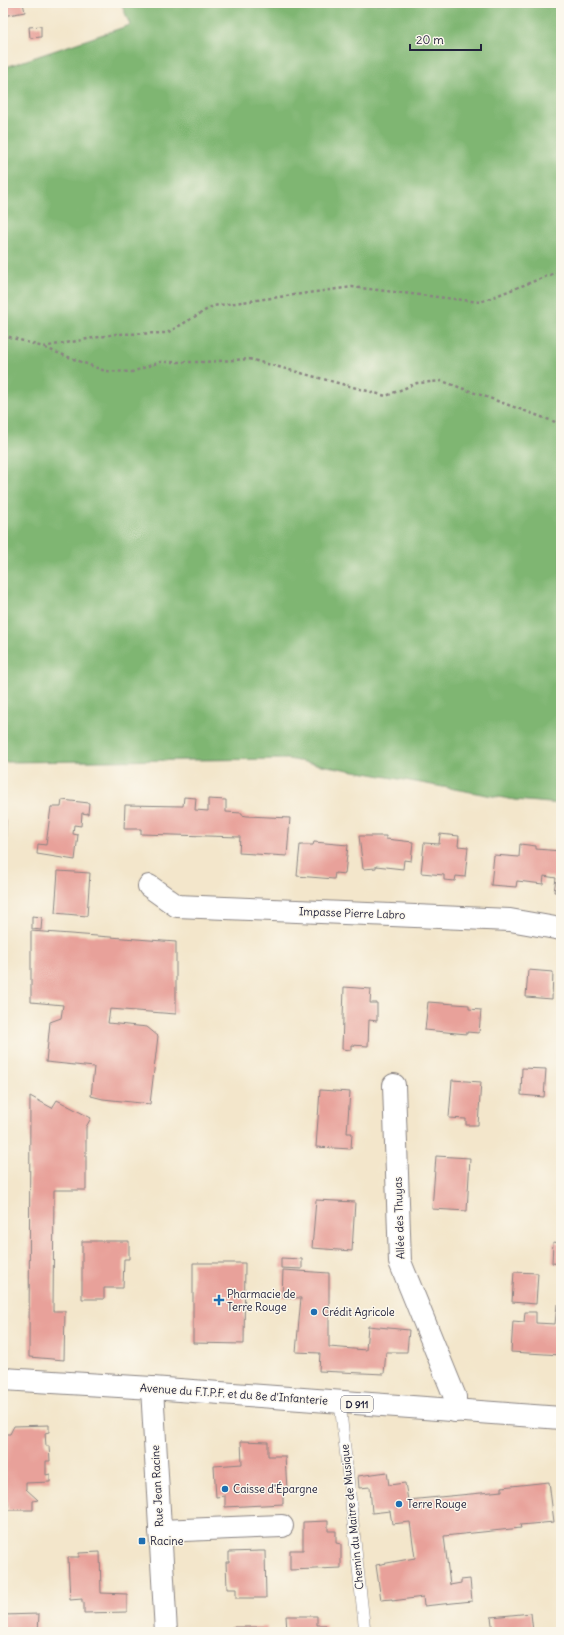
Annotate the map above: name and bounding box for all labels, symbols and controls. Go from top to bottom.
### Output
scale bar [410,26,481,52]
text: 20 m [416,32,444,47]
street label: Impasse Pierre Labro [299,904,405,922]
street label: Allée des Thuyas [391,1177,407,1259]
place label: Pharmacie de Terre Rouge [227,1287,296,1314]
marker: Pharmacie de Terre Rouge [214,1295,224,1305]
place label: Crédit Agricole [322,1305,395,1319]
marker: Crédit Agricole [309,1307,319,1317]
street label: Avenue du F.T.P.F. et du 8e d'Infanterie [140,1380,329,1408]
road number: D 911 [341,1396,373,1412]
street label: Chemin du Maitre de Musique [337,1443,367,1590]
street label: Rue Jean Racine [148,1445,166,1527]
place label: Caisse d'Épargne [233,1481,318,1496]
marker: Caisse d'Épargne [220,1484,230,1494]
place label: Terre Rouge [407,1497,467,1511]
marker: Terre Rouge [394,1499,404,1509]
place label: Racine [150,1534,184,1548]
marker: Racine [137,1536,147,1546]

